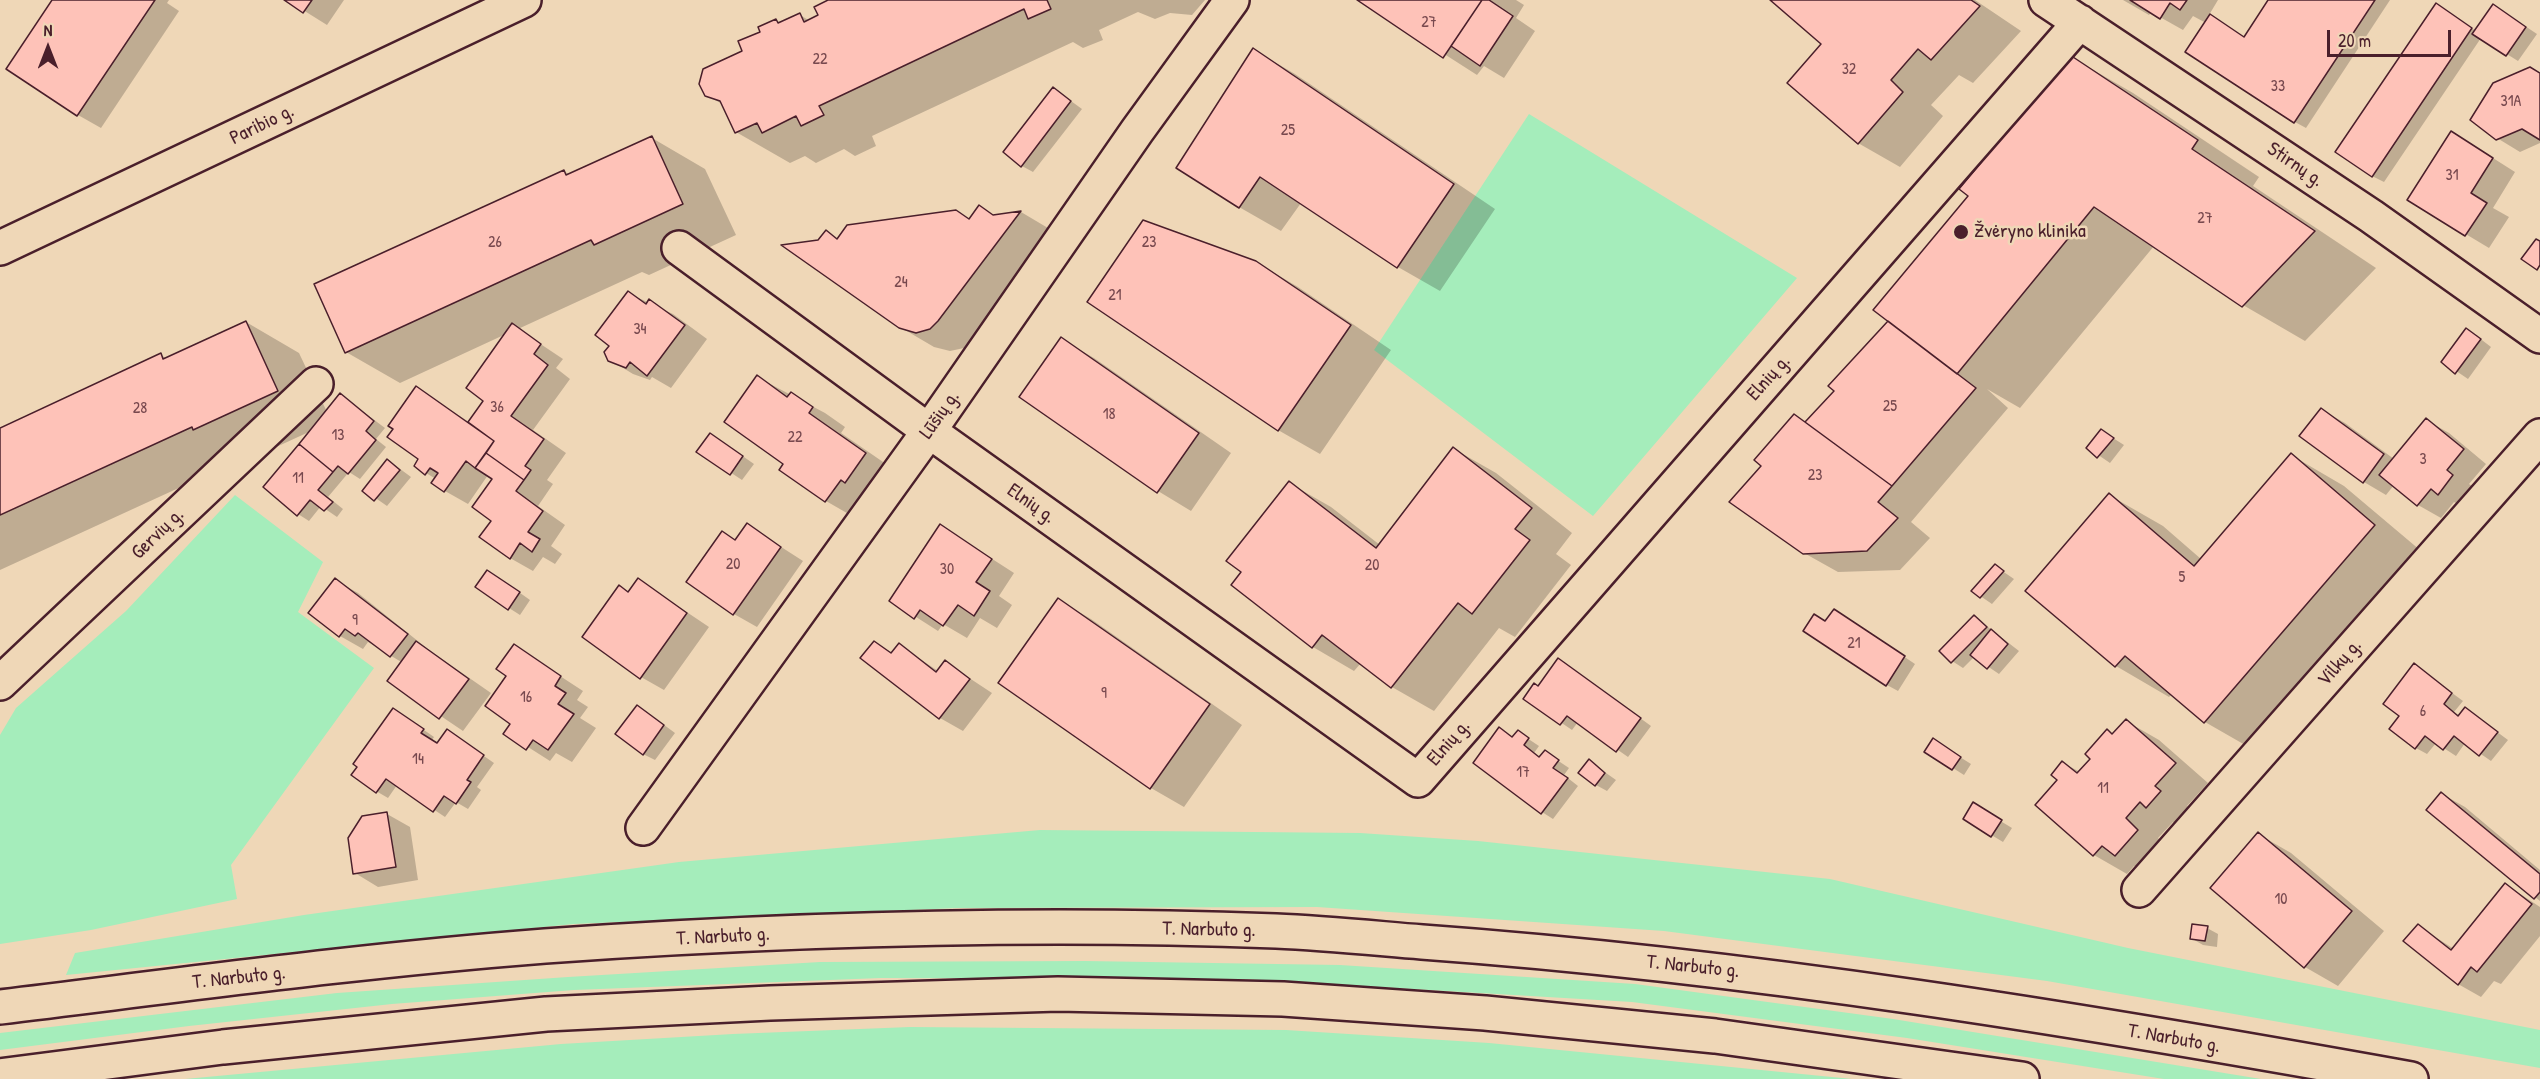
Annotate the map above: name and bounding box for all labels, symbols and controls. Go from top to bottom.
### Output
house number: 27 [1421,13,1437,33]
north arrow [18,18,78,78]
scale bar [2330,18,2454,56]
text: N [44,19,52,41]
text: 20 m [2338,28,2371,53]
house number: 22 [813,50,827,70]
house number: 32 [1842,60,1856,80]
house number: 33 [2271,77,2285,97]
house number: 31A [2501,92,2521,112]
street label: Paribio g. [226,99,298,151]
house number: 25 [1281,121,1295,141]
street label: Stirnų g. [2262,137,2328,193]
house number: 31 [2446,166,2458,186]
house number: 27 [2197,209,2213,229]
place label: Žvėryno klinika [1974,220,2086,244]
marker: Žvėryno klinika [1952,223,1970,241]
house number: 26 [488,233,502,253]
house number: 23 [1142,233,1156,253]
house number: 24 [894,273,908,293]
house number: 21 [1108,286,1122,306]
house number: 34 [633,320,647,340]
street label: Elnių g. [1742,350,1796,406]
street label: Lūšių g. [915,386,965,444]
house number: 25 [1883,397,1897,417]
house number: 36 [490,398,504,418]
house number: 28 [133,399,147,419]
house number: 18 [1103,405,1115,425]
house number: 13 [332,426,344,446]
house number: 22 [788,428,802,448]
house number: 3 [2419,450,2427,470]
house number: 23 [1808,466,1822,486]
house number: 11 [292,469,304,489]
street label: Elnių g. [1002,479,1060,529]
street label: Gervių g. [127,503,189,565]
house number: 20 [726,555,740,575]
house number: 20 [1365,556,1379,576]
house number: 30 [940,560,954,580]
house number: 5 [2179,568,2185,588]
house number: 9 [352,611,358,631]
house number: 21 [1847,634,1861,654]
street label: Vilkų g. [2313,634,2367,692]
house number: 9 [1101,684,1107,704]
house number: 16 [520,688,532,708]
house number: 6 [2420,702,2426,722]
street label: Elnių g. [1422,715,1476,771]
house number: 14 [412,750,424,770]
house number: 17 [1516,763,1530,783]
house number: 11 [2097,779,2109,799]
house number: 10 [2275,890,2287,910]
street label: T. Narbuto g. [1162,917,1256,943]
street label: T. Narbuto g. [676,923,770,951]
street label: T. Narbuto g. [1645,950,1741,984]
street label: T. Narbuto g. [191,961,287,995]
street label: T. Narbuto g. [2126,1019,2222,1059]

